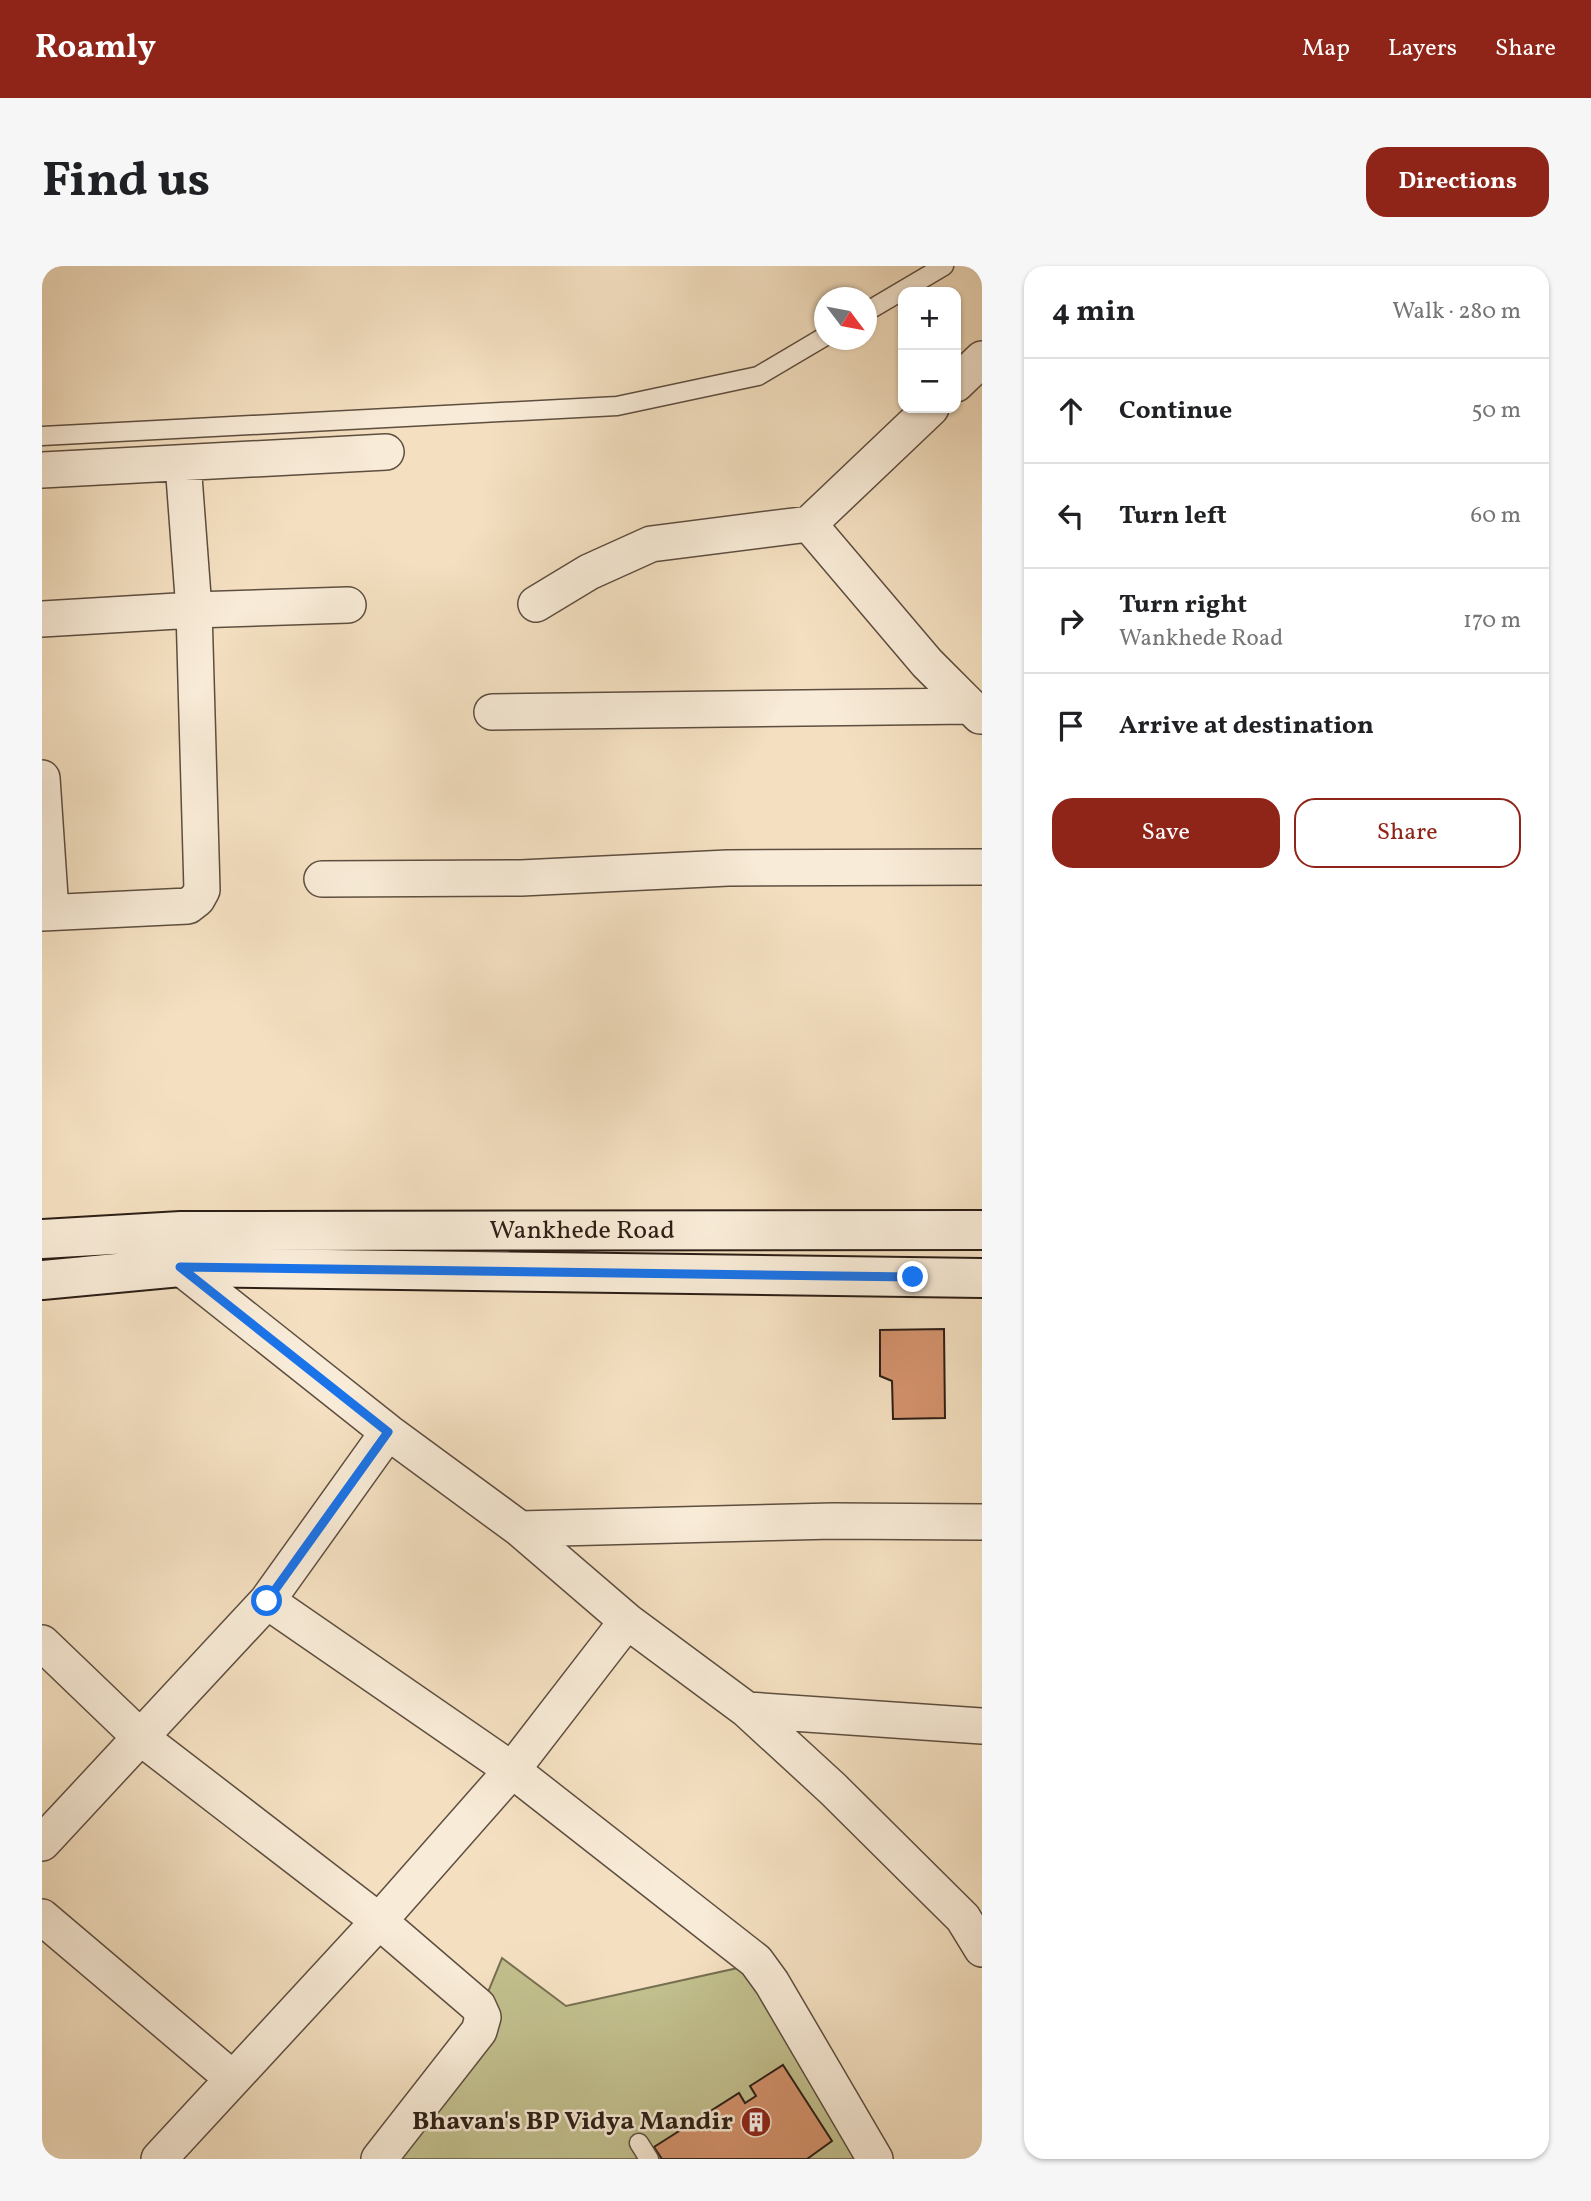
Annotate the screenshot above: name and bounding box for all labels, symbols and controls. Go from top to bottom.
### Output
text: Roamly [35,26,156,72]
text: Map [1302,32,1350,66]
text: Layers [1388,32,1457,66]
text: Share [1495,32,1556,66]
button: Directions [1366,147,1549,217]
text: Find us [42,148,210,217]
north arrow [814,287,877,350]
map controls [898,287,961,413]
button: + [898,287,961,350]
text: 4 min [1052,291,1136,333]
text: Walk · 280 m [1392,296,1521,328]
button: − [898,350,961,413]
icon: ahead [1052,392,1090,430]
text: Continue [1119,393,1232,429]
text: 50 m [1472,395,1521,427]
icon: left [1052,497,1090,535]
text: Turn left [1119,498,1227,534]
text: 60 m [1471,500,1521,532]
text: Turn right [1119,587,1247,623]
icon: right [1052,602,1090,640]
text: 170 m [1463,605,1521,637]
text: Wankhede Road [1119,623,1283,655]
icon: arrive [1052,707,1090,745]
text: Arrive at destination [1119,708,1374,744]
button: Save [1052,798,1280,868]
button: Share [1294,798,1521,868]
street label: Wankhede Road [489,1213,675,1249]
route end [897,1261,928,1292]
route start [251,1585,282,1616]
place label: Bhavan's BP Vidya Mandir [412,2104,733,2140]
building icon: Bhavan's BP Vidya Mandir [739,2105,773,2139]

